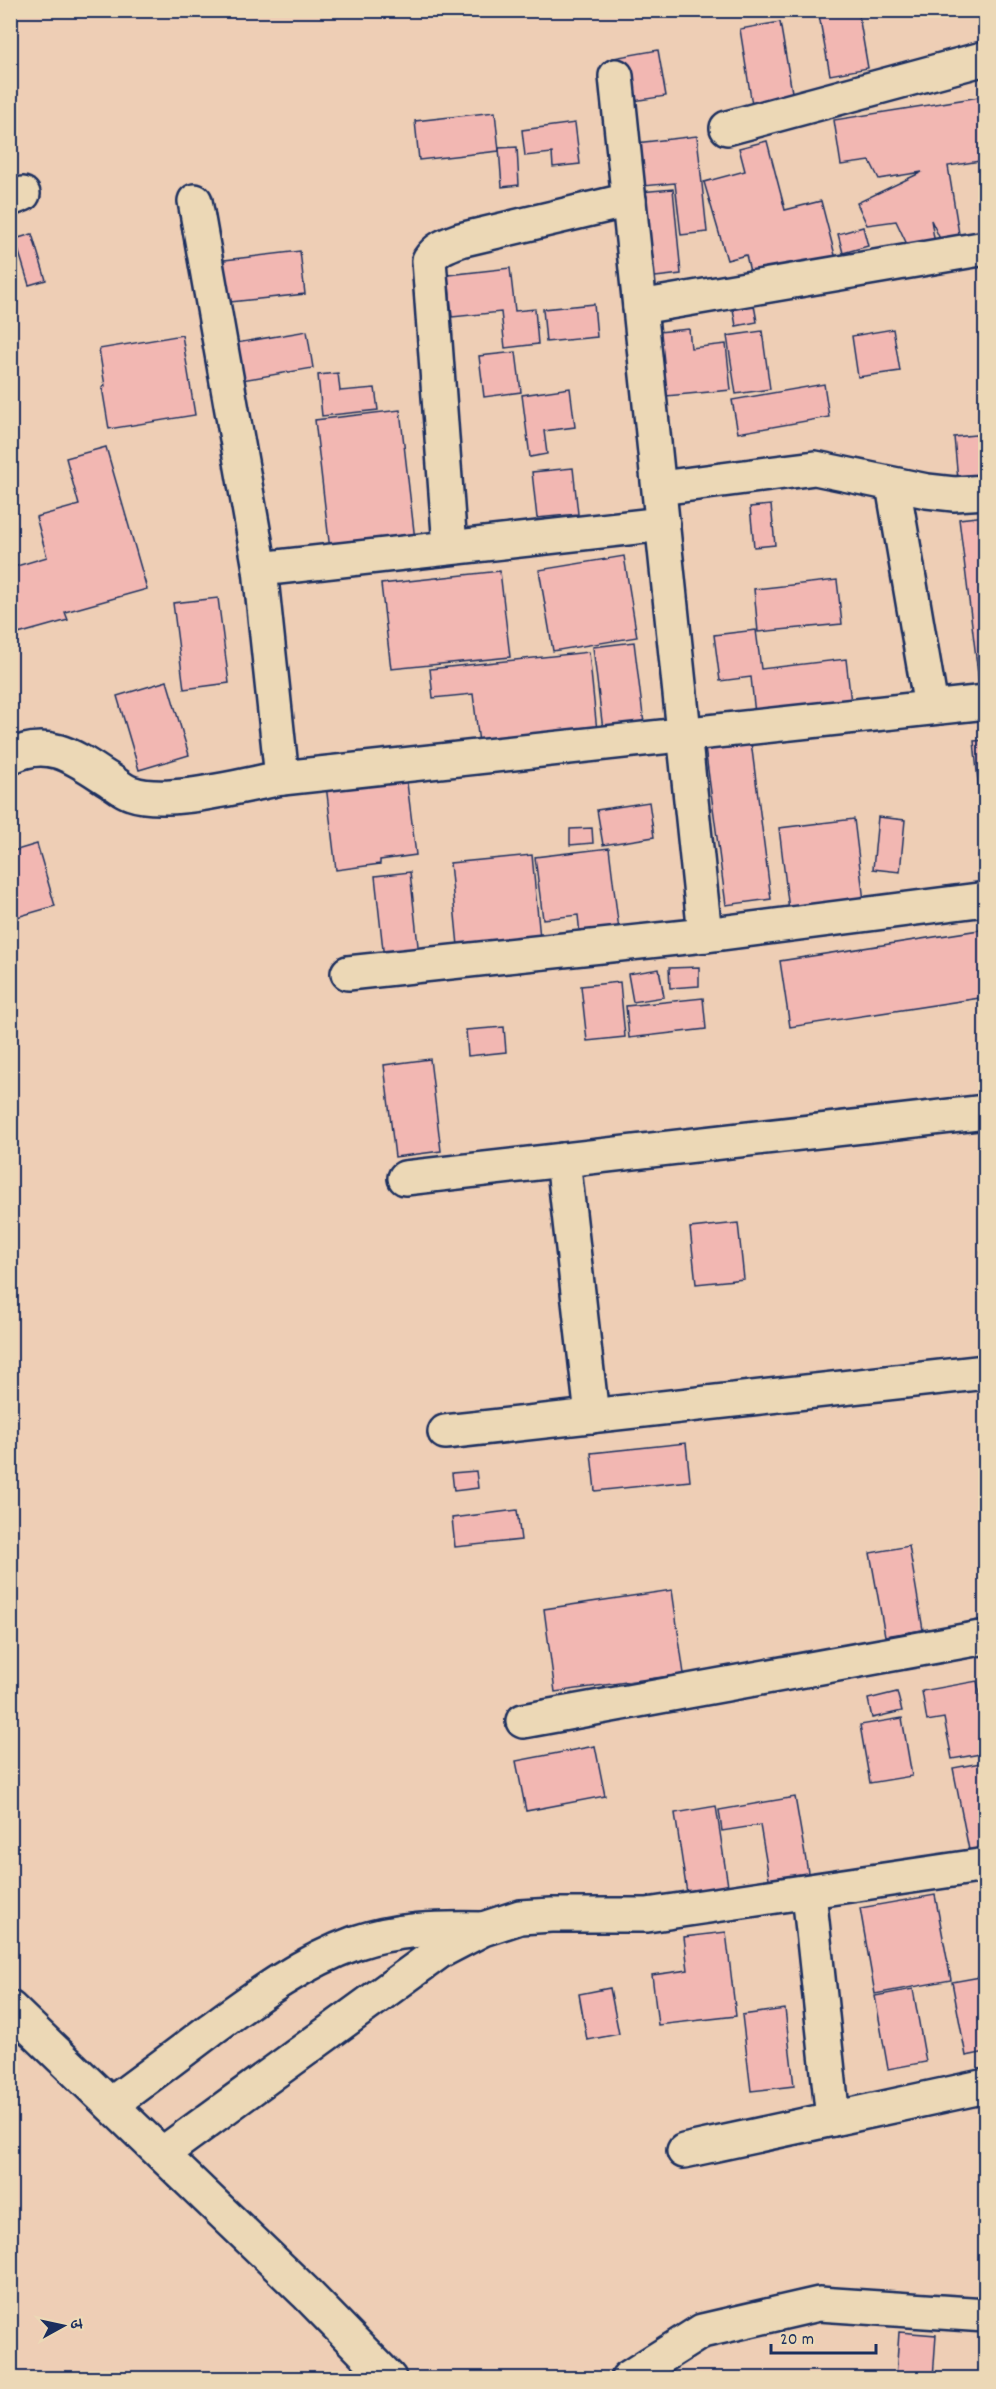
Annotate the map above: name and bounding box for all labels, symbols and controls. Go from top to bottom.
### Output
north arrow [33,2296,93,2356]
text: उ [63,2317,88,2331]
scale bar [771,2317,876,2355]
text: 20 m [780,2328,814,2353]

